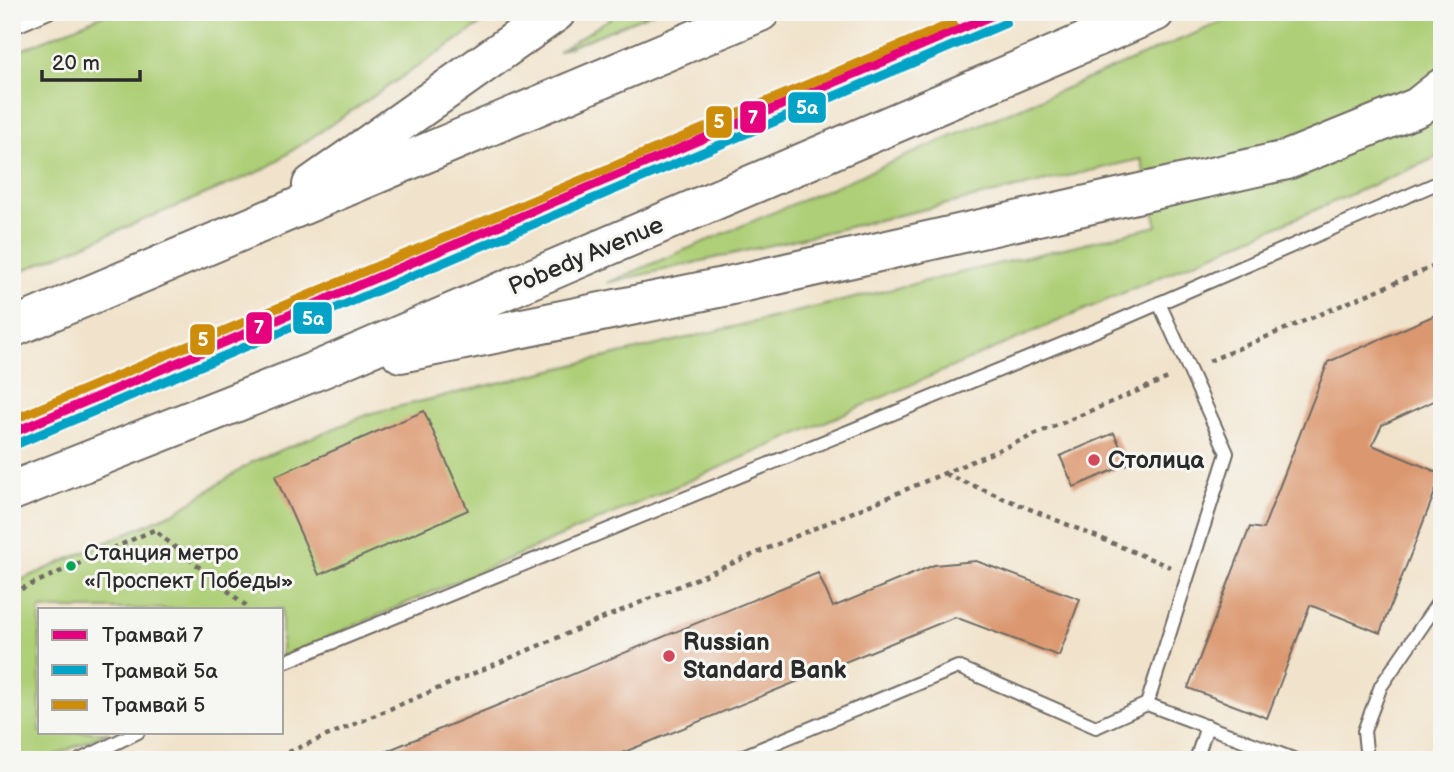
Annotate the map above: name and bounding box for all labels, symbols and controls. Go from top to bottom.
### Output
scale bar [42,38,140,82]
text: 20 m [52,51,100,76]
line badge: 5а [787,91,827,124]
text: 5а [796,97,819,120]
line badge: 7 [739,100,767,134]
line badge: 5 [705,105,733,139]
text: 7 [748,107,759,130]
text: 5 [714,111,725,134]
street label: Pobedy Avenue [504,210,668,302]
line badge: 5а [292,301,333,335]
text: 5а [302,308,325,331]
line badge: 7 [245,311,273,345]
text: 7 [254,317,265,340]
line badge: 5 [189,323,216,356]
text: 5 [198,329,209,352]
place label: Столица [1108,446,1205,475]
marker: Столица [1086,452,1102,468]
place label: Станция метро «Проспект Победы» [84,540,293,595]
marker: Станция метро «Проспект Победы» [64,559,78,573]
legend [38,608,284,734]
text: Трамвай 7 [102,623,204,648]
place label: Russian Standard Bank [683,628,847,685]
marker: Russian Standard Bank [661,648,677,664]
text: Трамвай 5а [102,659,218,684]
text: Трамвай 5 [102,693,205,718]

